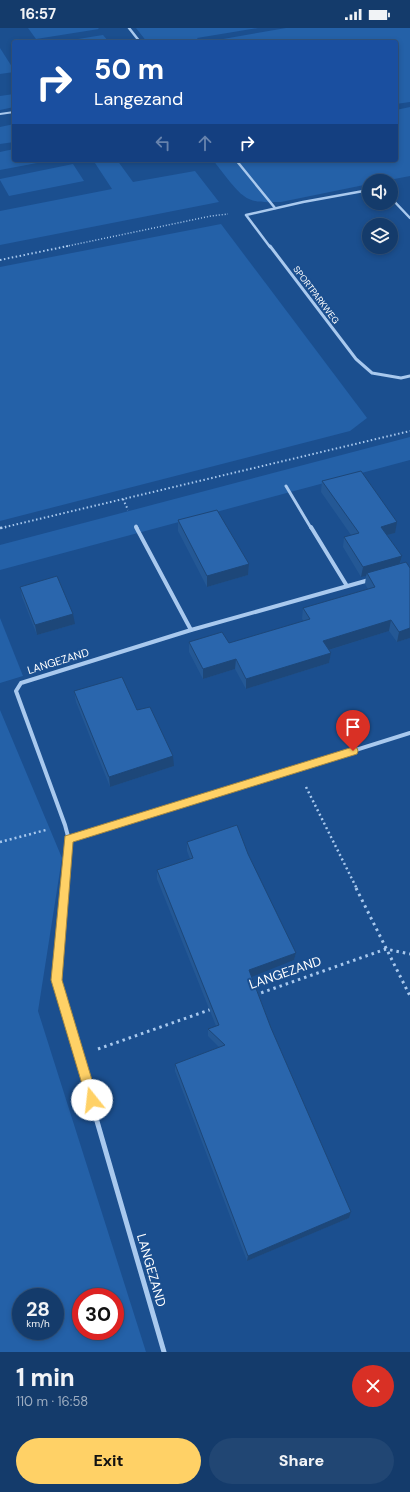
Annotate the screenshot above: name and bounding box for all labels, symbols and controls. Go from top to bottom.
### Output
text: 16:57 [20,4,56,24]
text: 50 m [94,51,164,88]
icon: right [28,56,80,108]
text: Langezand [94,87,183,111]
icon: left [152,132,174,154]
icon: ahead [194,132,216,154]
icon: right [236,132,258,154]
map controls [362,174,398,254]
button: sound [362,174,398,210]
button: layers [362,218,398,254]
street label: SPORTPARKWEG [290,264,342,326]
street label: LANGEZAND [26,645,91,677]
pin [336,710,370,751]
icon: arrive [342,716,364,738]
street label: LANGEZAND [247,952,324,993]
position arrow [71,1079,113,1121]
street label: LANGEZAND [133,1232,170,1309]
speed limit sign: 30 [72,1288,124,1340]
text: 28 [26,1296,50,1322]
text: km/h [26,1317,50,1330]
text: 1 min [16,1362,75,1393]
button: close [352,1365,394,1407]
text: 110 m · 16:58 [16,1393,88,1410]
button: Exit [16,1438,201,1484]
button: Share [209,1438,394,1484]

